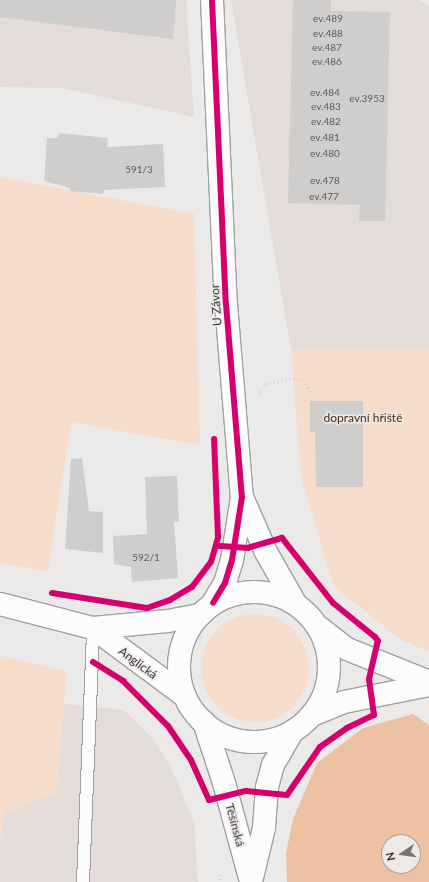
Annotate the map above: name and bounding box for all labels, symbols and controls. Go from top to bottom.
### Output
house number: ev.489 [313,13,343,25]
house number: ev.488 [313,28,343,40]
house number: ev.487 [312,42,342,54]
house number: ev.486 [312,56,342,68]
house number: ev.484 [310,87,340,99]
house number: ev.3953 [349,93,385,105]
house number: ev.483 [311,101,341,113]
house number: ev.482 [311,116,341,128]
house number: ev.481 [310,132,340,144]
house number: ev.480 [310,148,340,160]
house number: 591/3 [125,164,153,176]
house number: ev.478 [310,175,340,187]
house number: ev.477 [309,191,339,203]
street label: U Závor [207,283,225,327]
park label: dopravní hřiště [324,411,402,425]
house number: 592/1 [132,552,160,564]
street label: Anglická [116,644,160,682]
street label: Těšínská [222,802,248,848]
north arrow [381,834,421,874]
text: N [383,851,397,862]

